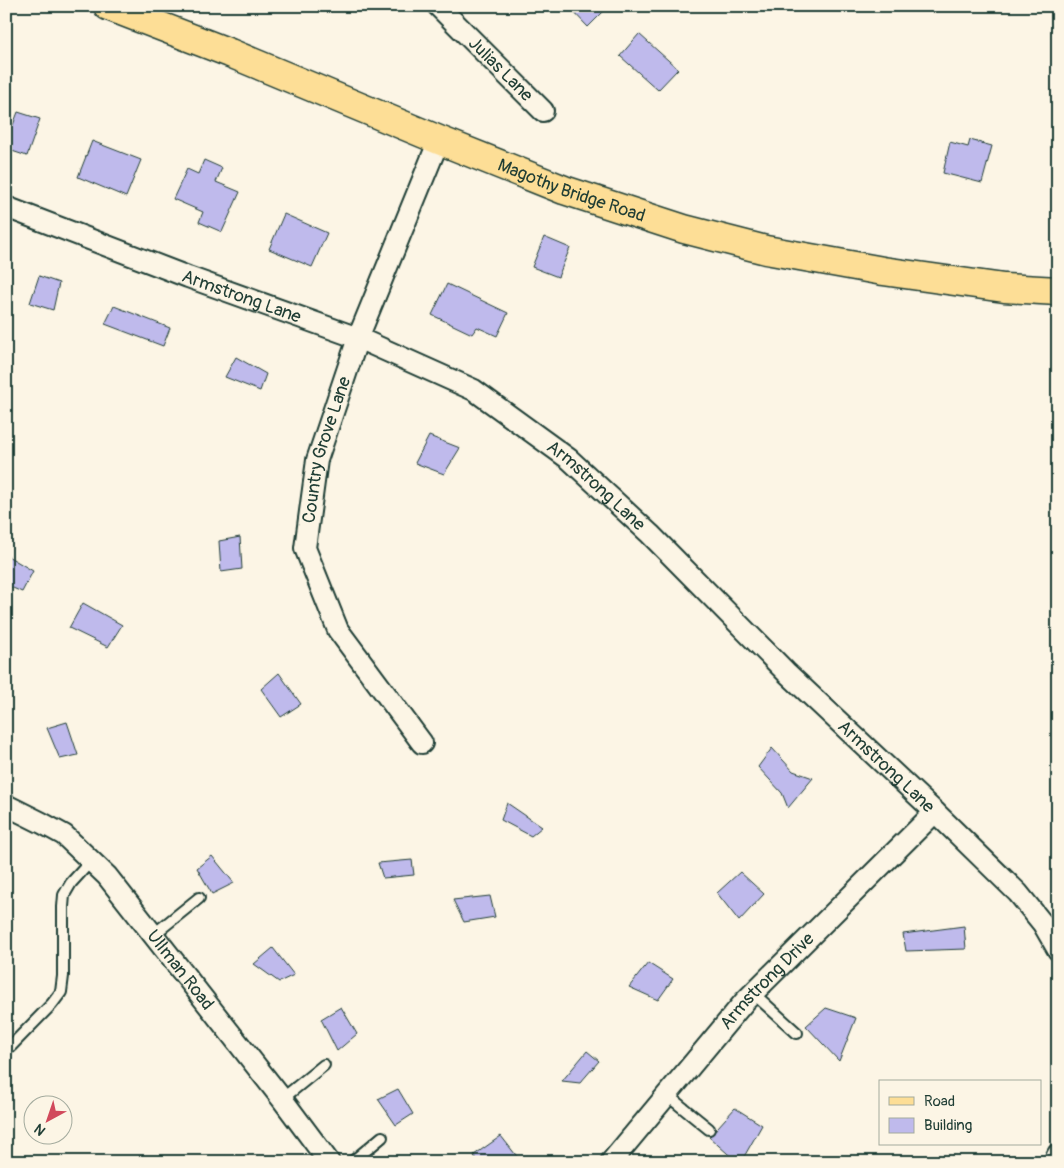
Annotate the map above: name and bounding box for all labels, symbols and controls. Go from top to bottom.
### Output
street label: Julias Lane [463,32,538,107]
street label: Magothy Bridge Road [494,154,648,228]
street label: Armstrong Lane [179,265,304,329]
street label: Country Grove Lane [298,374,356,524]
street label: Armstrong Lane [542,436,650,536]
street label: Armstrong Lane [833,715,940,818]
street label: Ullman Road [142,925,219,1015]
street label: Armstrong Drive [715,928,819,1035]
legend [879,1080,1042,1146]
text: Road [924,1092,955,1111]
north arrow [22,1096,72,1146]
text: Building [924,1116,972,1135]
text: N [31,1120,49,1139]

